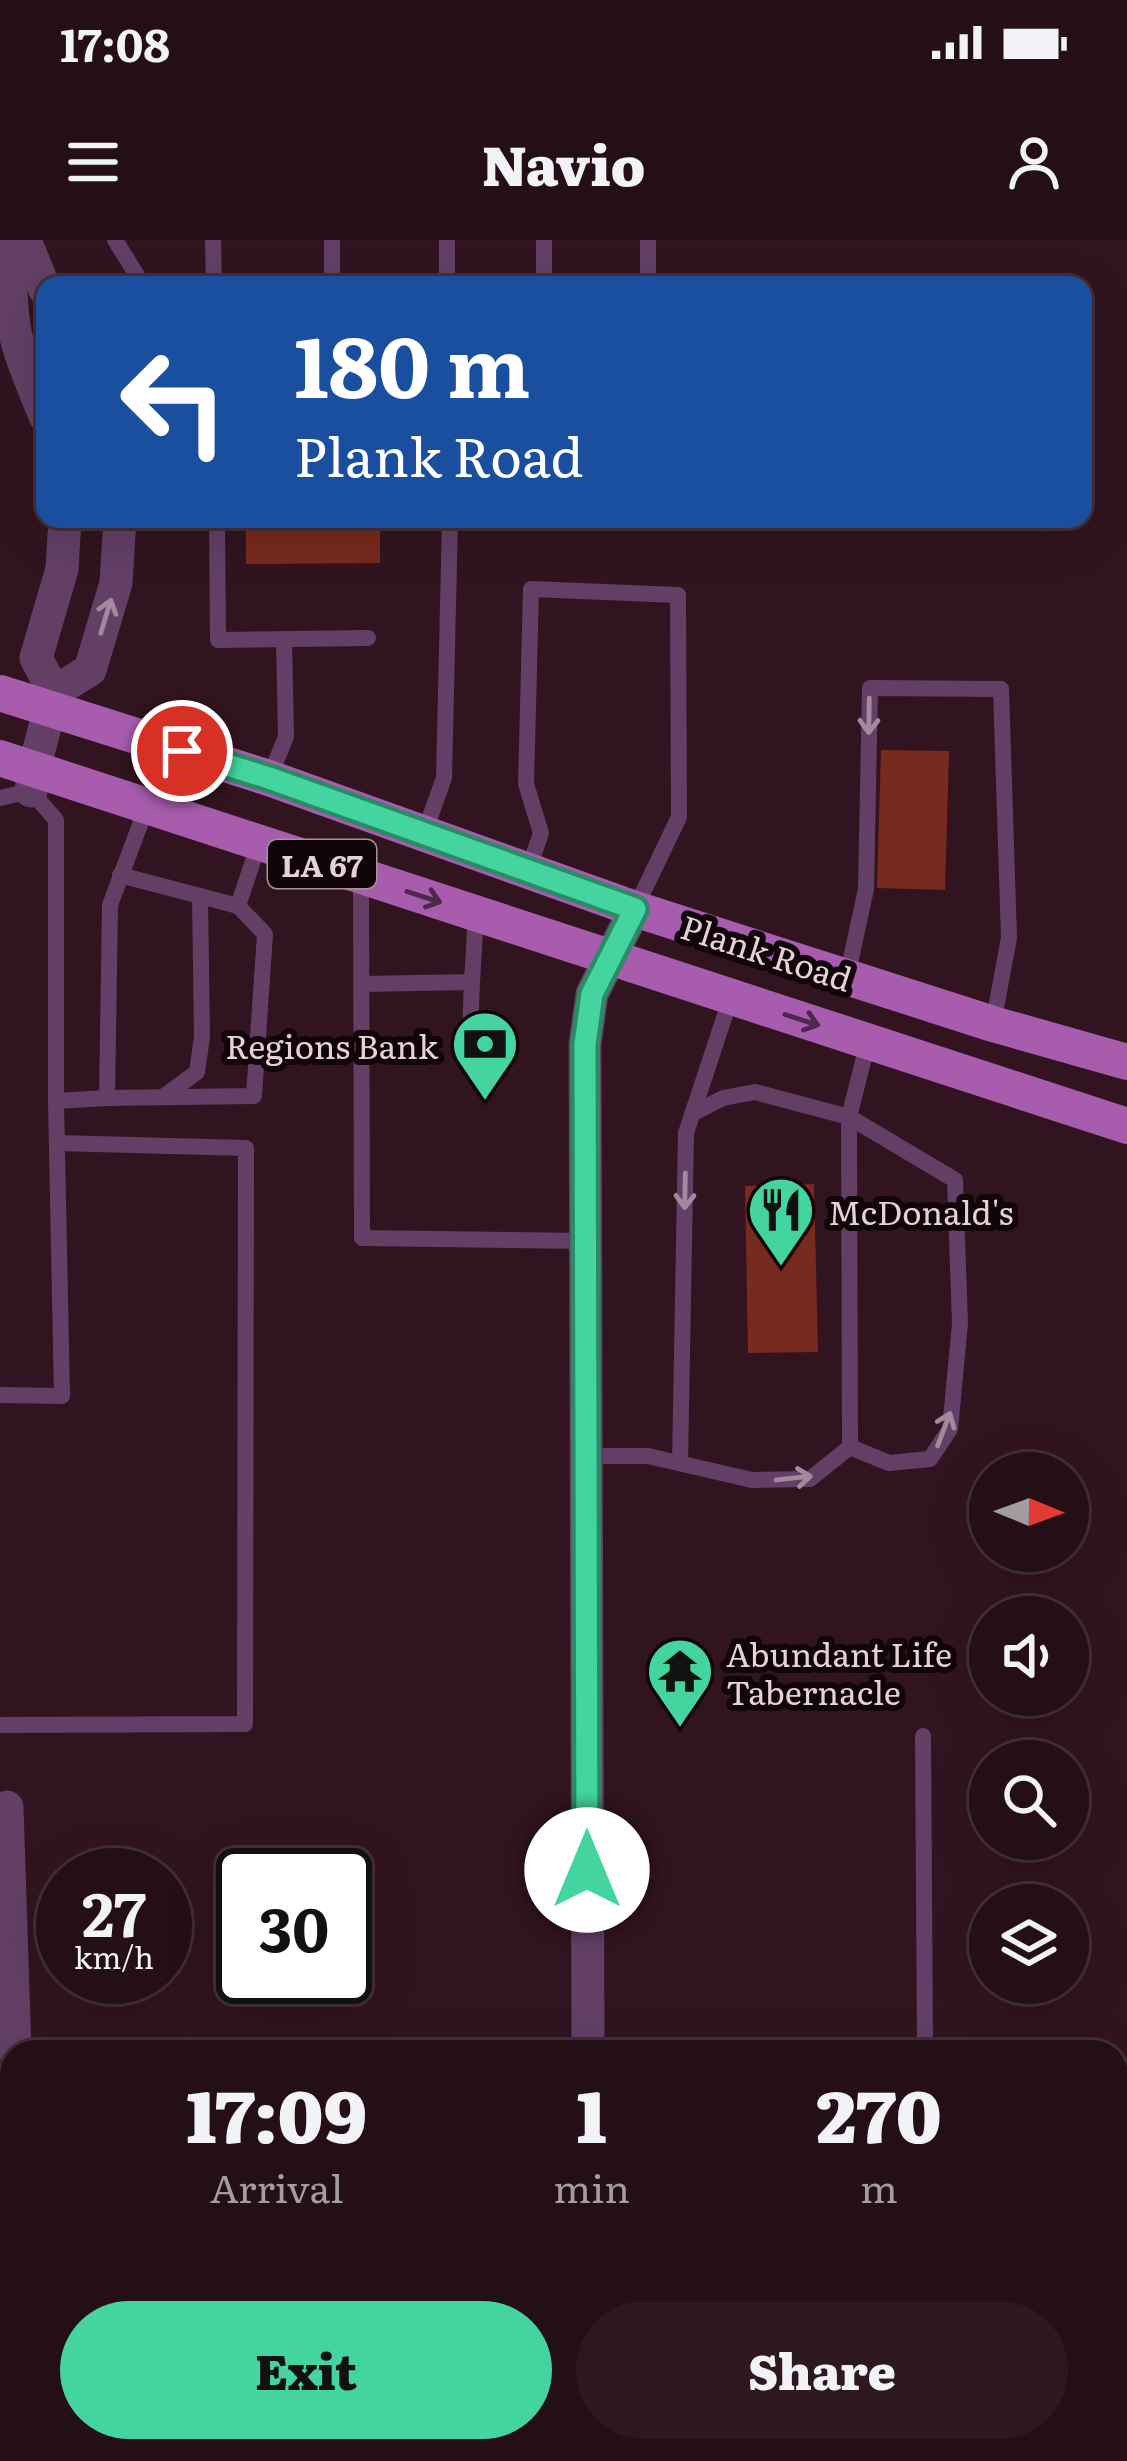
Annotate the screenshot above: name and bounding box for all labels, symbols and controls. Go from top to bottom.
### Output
text: 17:08 [60,9,170,76]
text: Navio [482,122,645,203]
icon: menu [60,129,126,195]
icon: person [1001,129,1067,195]
text: 180 m [294,299,531,424]
icon: left [96,324,252,480]
text: Plank Road [294,413,584,494]
one-way arrow [96,598,118,636]
one-way arrow [858,696,881,735]
pin [131,700,233,802]
icon: arrive [149,718,215,784]
road number: LA 67 [268,840,376,888]
one-way arrow [404,888,442,910]
street label: Plank Road [675,900,859,1002]
bank icon: Regions Bank [450,1009,520,1103]
one-way arrow [782,1010,820,1032]
place label: Regions Bank [225,1020,439,1069]
one-way arrow [674,1171,696,1210]
restaurant icon: McDonald's [746,1175,816,1269]
place label: McDonald's [828,1186,1013,1235]
one-way arrow [935,1411,956,1448]
north arrow [969,1452,1089,1572]
map controls [969,1452,1089,2004]
one-way arrow [774,1466,813,1488]
button: sound [969,1596,1089,1716]
place label: Abundant Life Tabernacle [726,1628,952,1715]
temple icon: Abundant Life Tabernacle [645,1636,715,1730]
button: search [969,1740,1089,1860]
position arrow [524,1807,650,1933]
speed limit sign: 30 [216,1848,372,2004]
text: 27 [82,1866,146,1955]
button: layers [969,1884,1089,2004]
text: km/h [74,1934,154,1978]
text: 17:09 [186,2058,367,2165]
text: 1 [577,2058,607,2165]
text: 270 [816,2058,942,2165]
text: Arrival [210,2157,343,2215]
text: min [553,2157,630,2215]
text: m [860,2157,898,2215]
button: Exit [60,2301,552,2439]
button: Share [576,2301,1068,2439]

